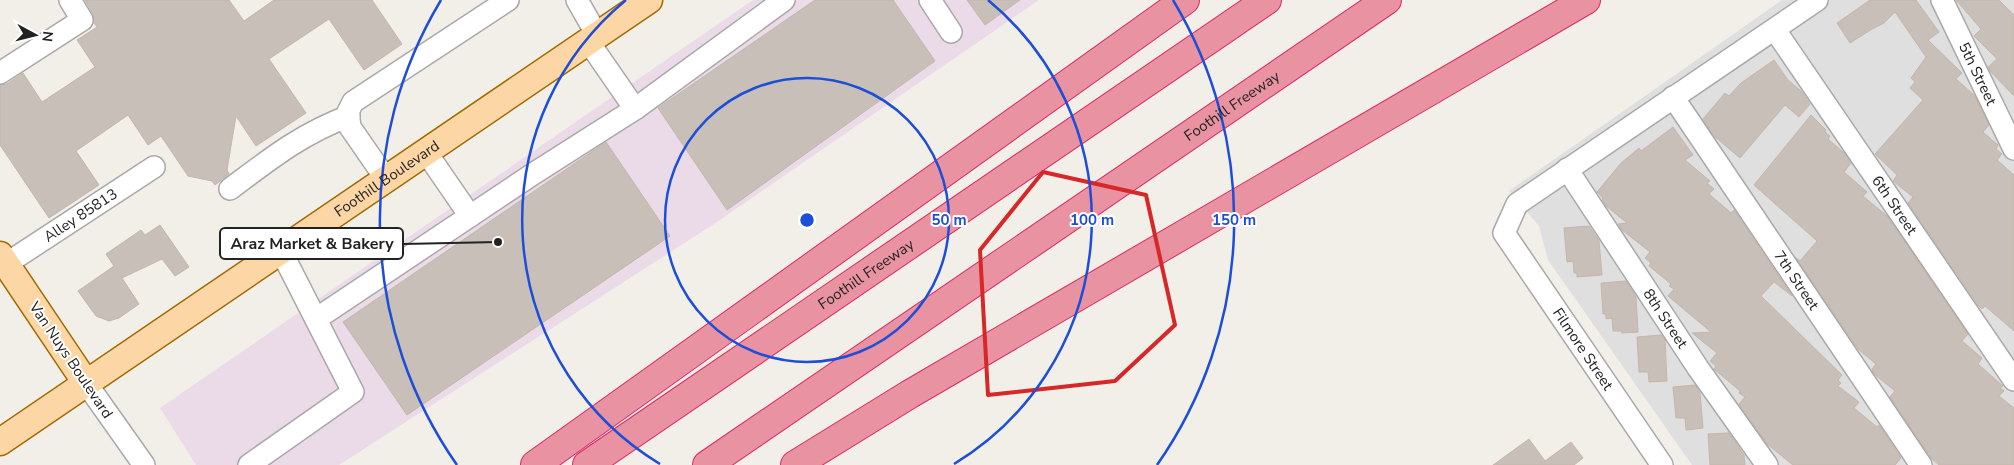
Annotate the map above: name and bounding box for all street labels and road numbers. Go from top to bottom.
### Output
street label: 5th Street [1954,39,2002,109]
street label: Foothill Freeway [1180,66,1284,146]
street label: Foothill Boulevard [330,136,443,222]
street label: 6th Street [1867,172,1922,239]
street label: Alley 85813 [40,184,121,247]
street label: Foothill Freeway [814,234,918,314]
street label: 7th Street [1769,247,1824,315]
street label: 8th Street [1638,285,1693,353]
street label: Van Nuys Boulevard [24,297,117,422]
street label: Filmore Street [1548,304,1618,395]

